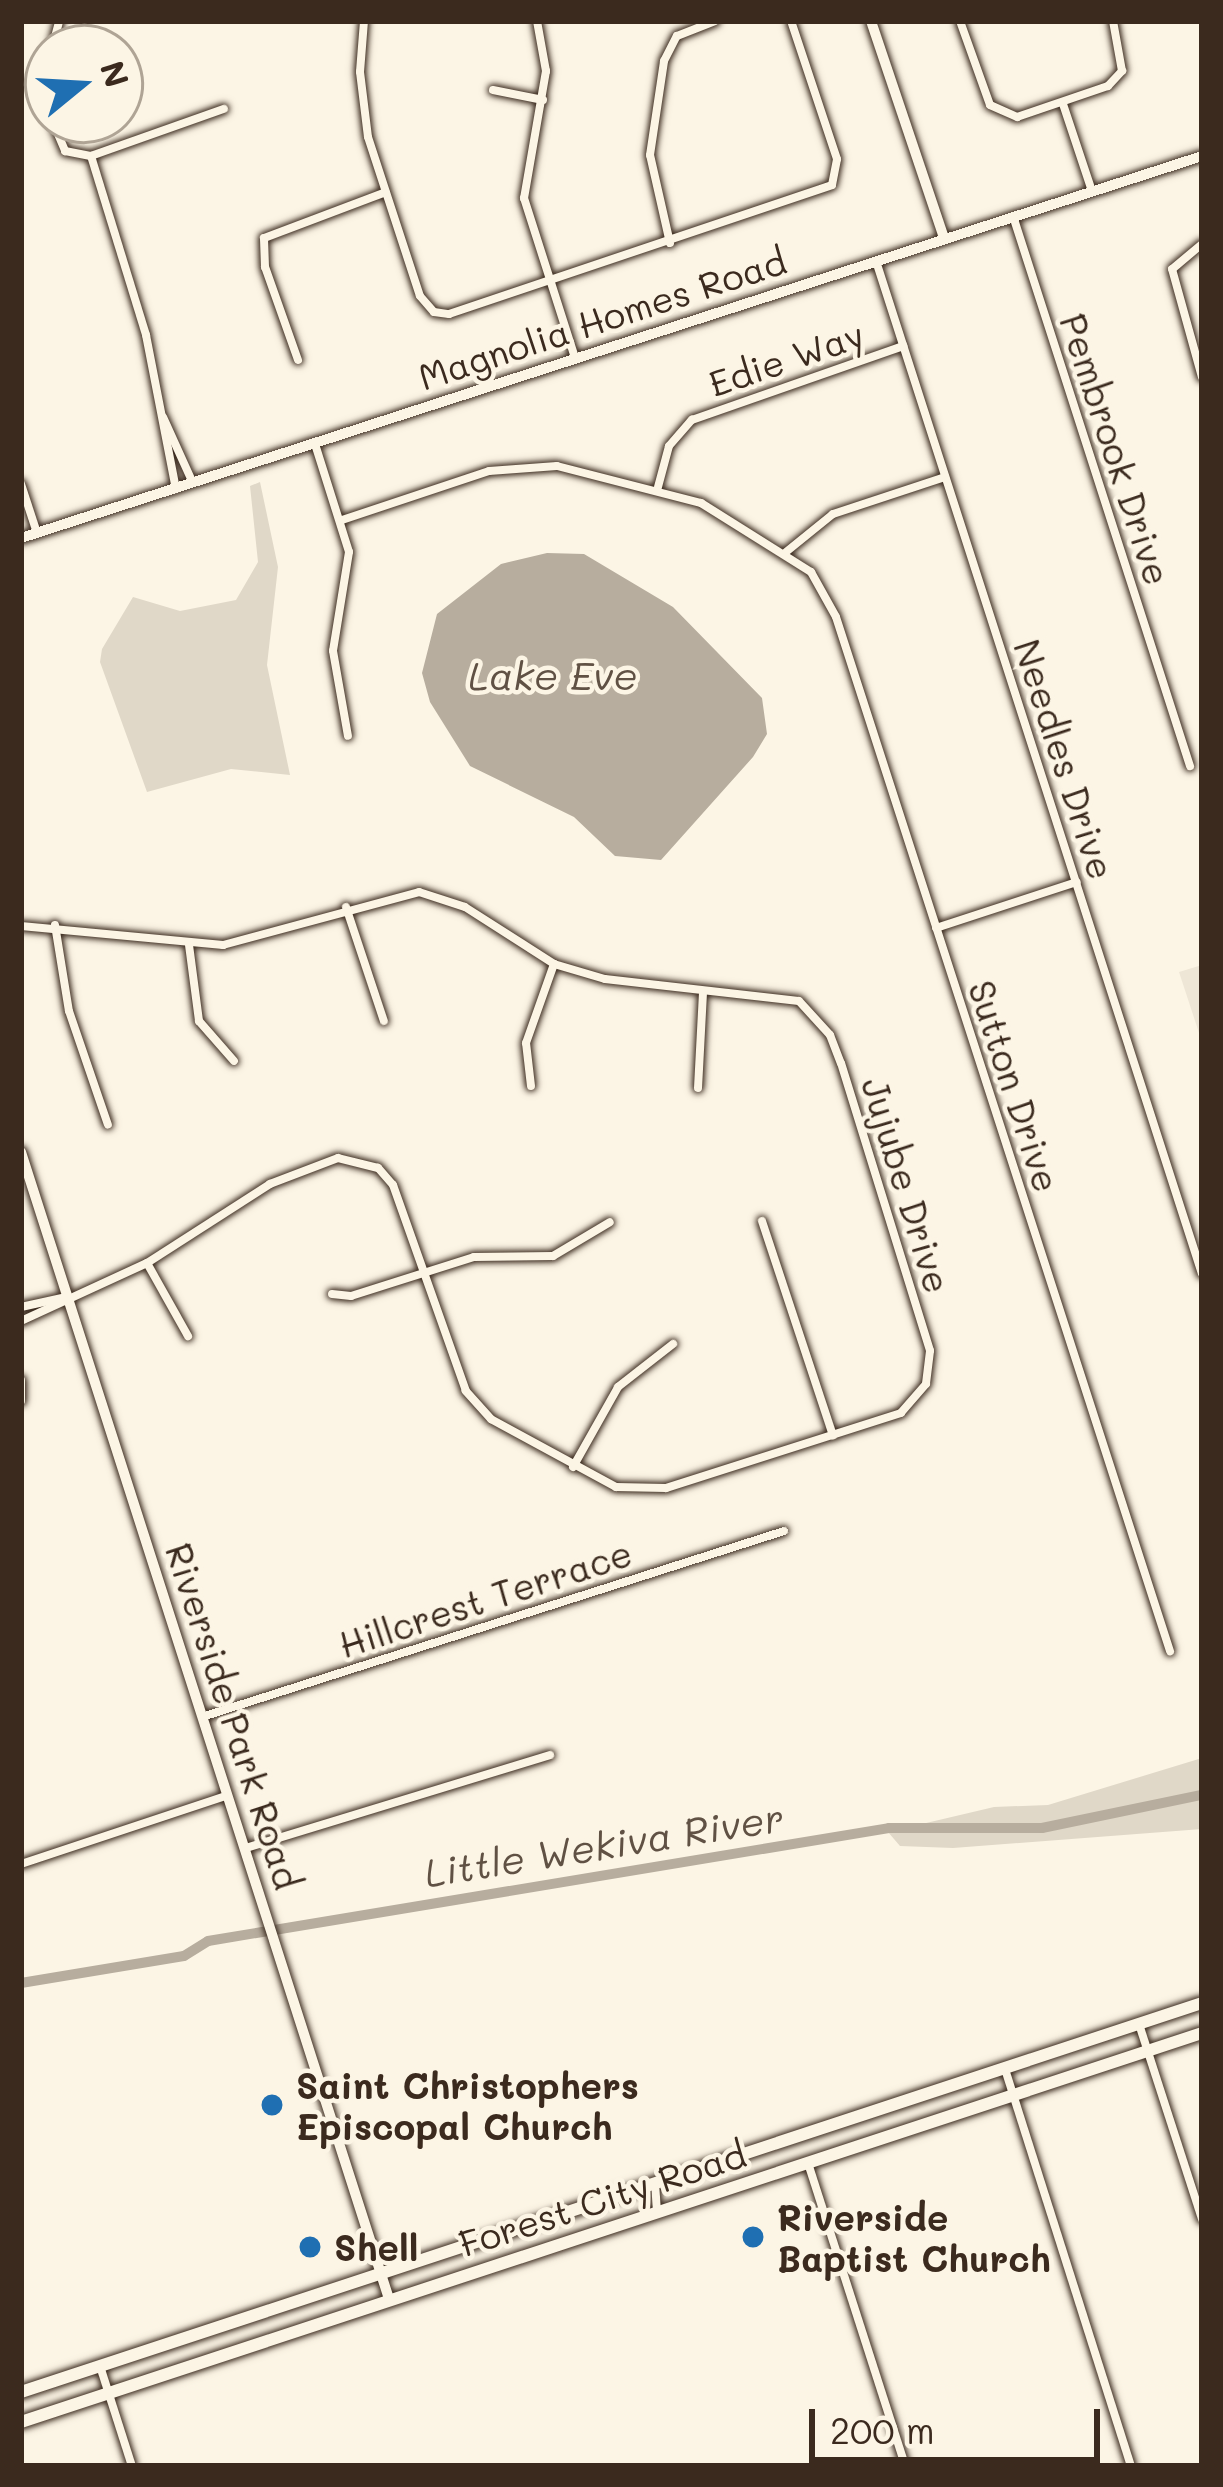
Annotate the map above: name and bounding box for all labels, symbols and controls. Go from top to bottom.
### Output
north arrow [24,24,144,144]
text: N [92,55,140,92]
street label: Magnolia Homes Road [413,238,791,398]
street label: Pembrook Drive [1052,308,1180,590]
street label: Edie Way [703,311,869,405]
street label: Needles Drive [1006,634,1124,884]
water label: Lake Eve [468,652,638,698]
street label: Sutton Drive [961,975,1069,1197]
street label: Jujube Drive [854,1072,960,1298]
street label: Hillcrest Terrace [333,1530,637,1666]
street label: Riverside Park Road [158,1537,310,1895]
water label: Little Wekiva River [421,1794,787,1896]
place label: Saint Christophers Episcopal Church [296,2062,639,2147]
marker: Saint Christophers Episcopal Church [259,2092,285,2118]
street label: Forest City Road [453,2131,751,2265]
place label: Riverside Baptist Church [777,2194,1051,2279]
marker: Riverside Baptist Church [740,2224,766,2250]
place label: Shell [334,2225,418,2269]
marker: Shell [297,2234,323,2260]
scale bar [815,2385,1106,2459]
text: 200 m [830,2406,935,2453]

